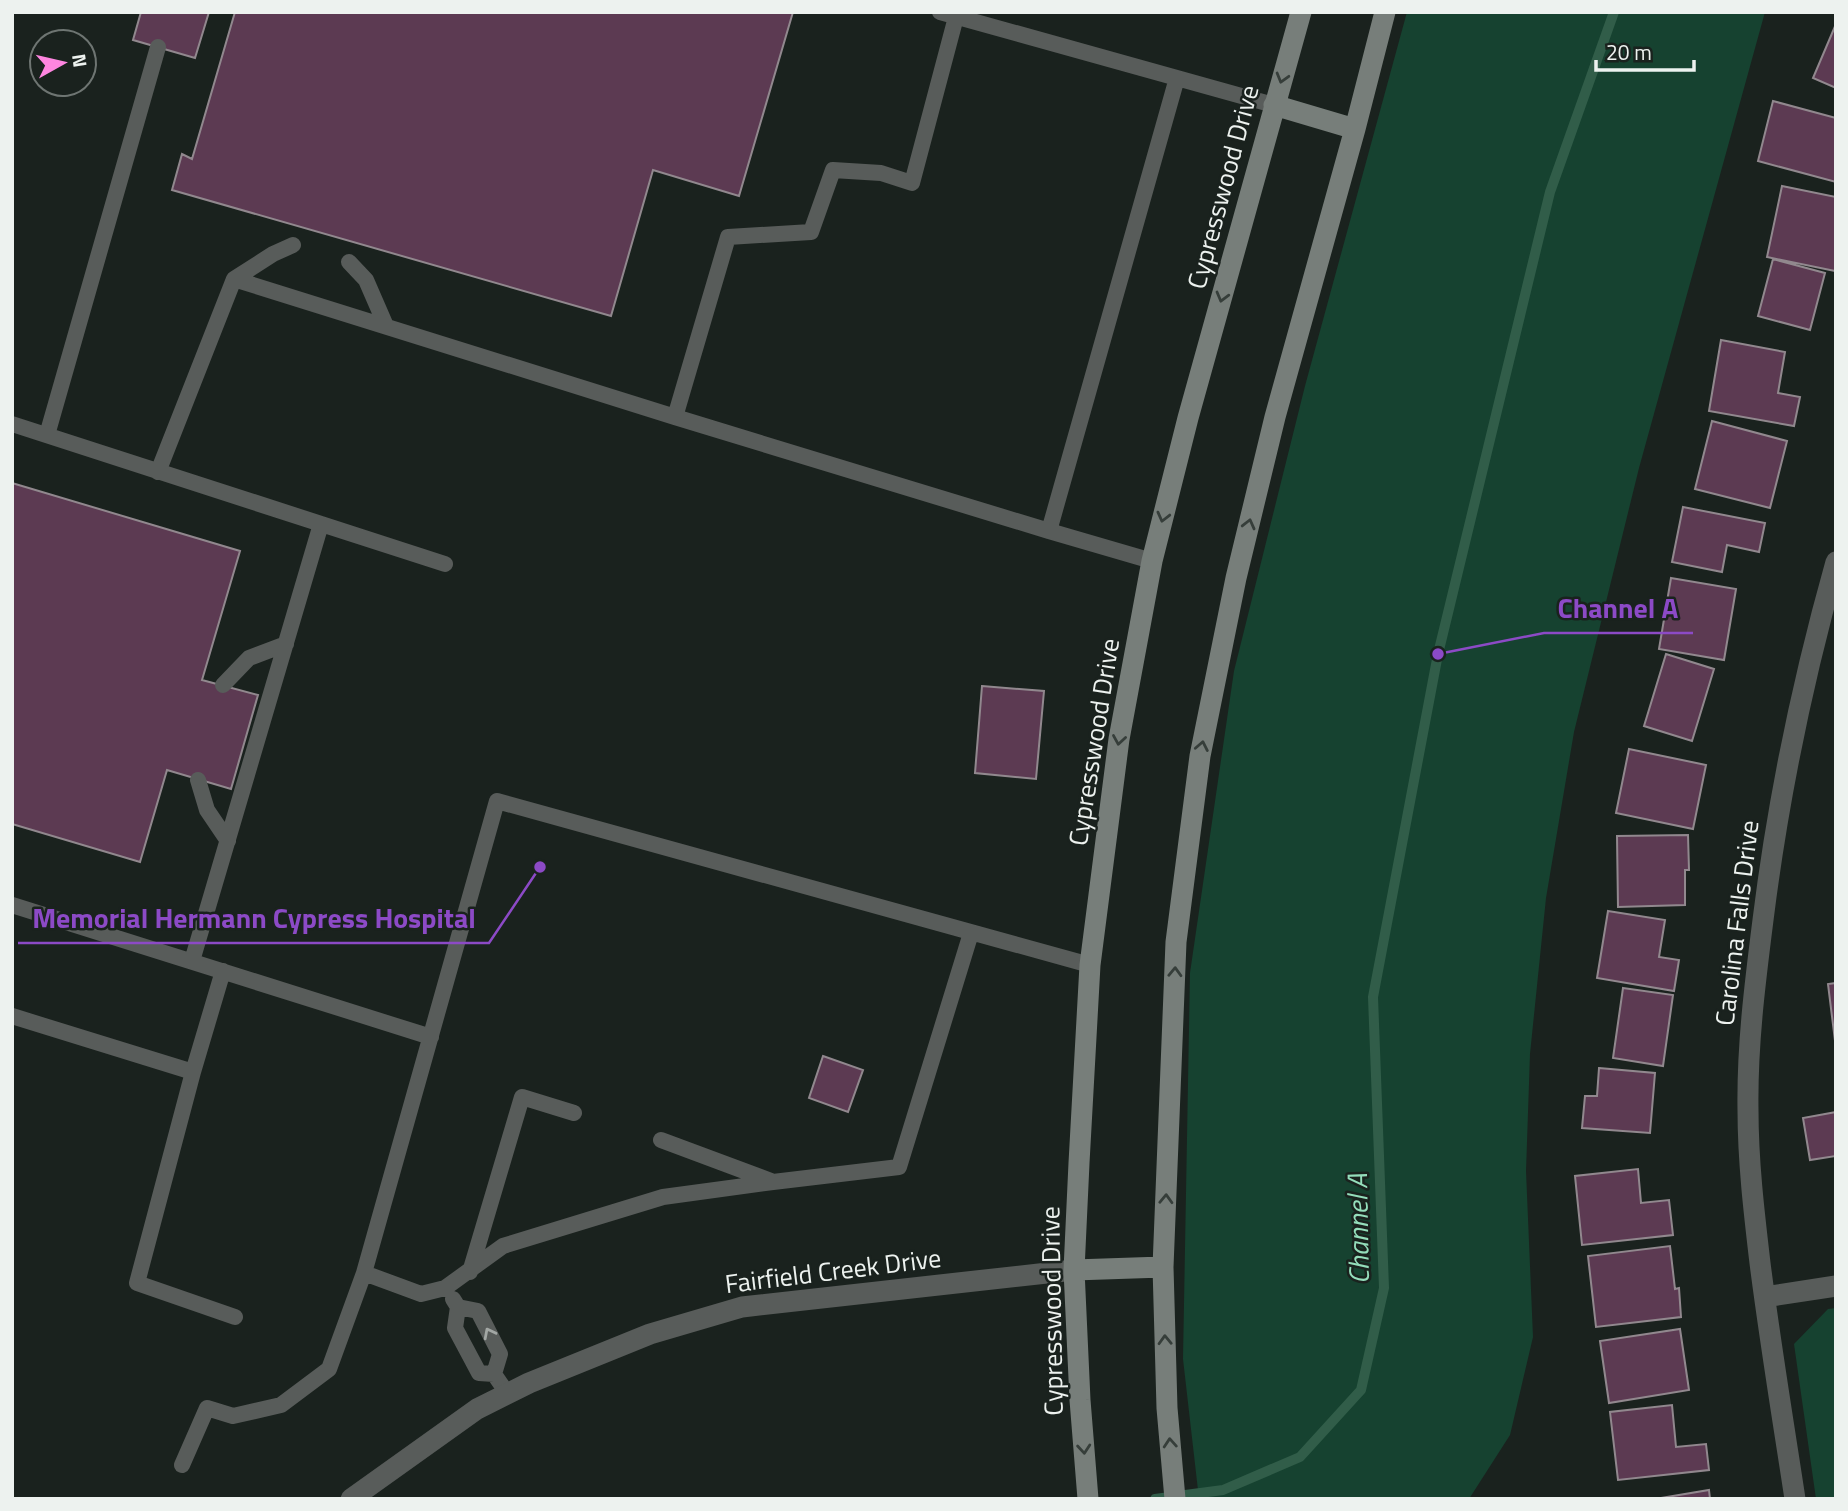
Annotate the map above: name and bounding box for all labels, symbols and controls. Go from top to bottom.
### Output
north arrow [28,28,98,98]
scale bar [1596,28,1694,72]
text: 20 m [1606,36,1652,68]
text: N [65,52,96,69]
one-way arrow [1276,72,1290,84]
street label: Cypresswood Drive [1177,81,1268,293]
one-way arrow [1215,291,1230,303]
one-way arrow [1157,511,1171,523]
one-way arrow [1241,518,1255,530]
callout: Channel A [1544,584,1693,633]
text: Channel A [1558,586,1679,629]
street label: Cypresswood Drive [1058,635,1129,848]
one-way arrow [1112,734,1127,746]
one-way arrow [1193,740,1208,752]
street label: Carolina Falls Drive [1705,818,1768,1028]
callout: Memorial Hermann Cypress Hospital [18,894,489,943]
text: Memorial Hermann Cypress Hospital [32,896,476,939]
one-way arrow [1167,966,1182,977]
water label: Channel A [1335,1173,1380,1285]
one-way arrow [1158,1193,1173,1204]
street label: Cypresswood Drive [1030,1206,1073,1416]
street label: Fairfield Creek Drive [723,1238,943,1303]
one-way arrow [484,1328,497,1340]
one-way arrow [1158,1334,1173,1345]
one-way arrow [1163,1437,1178,1448]
one-way arrow [1076,1444,1091,1455]

